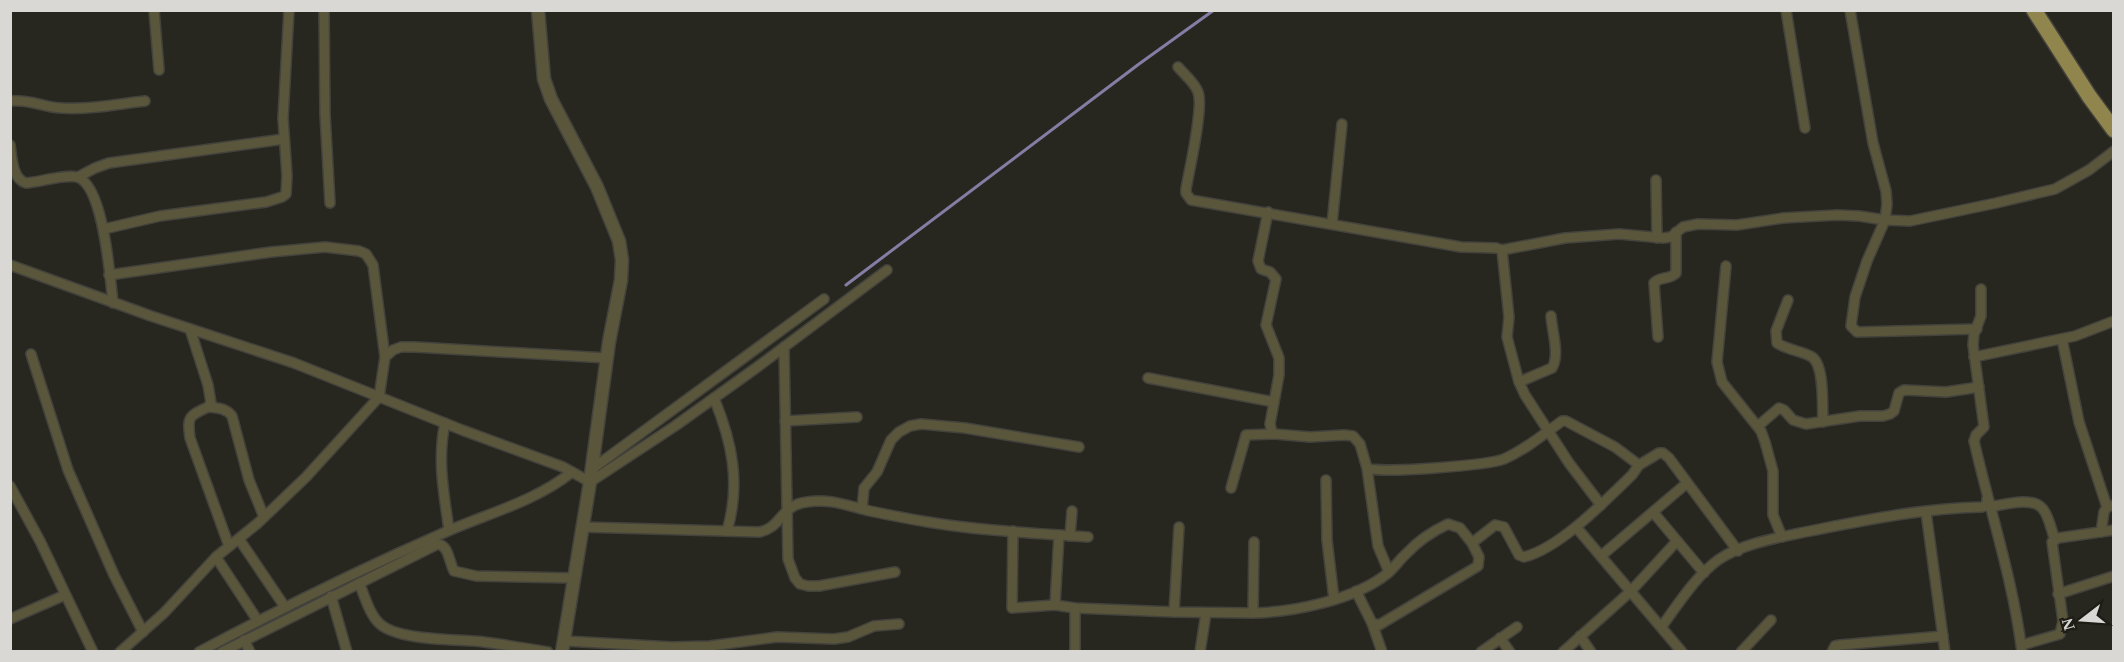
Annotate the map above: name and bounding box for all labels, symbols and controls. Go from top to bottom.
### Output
north arrow [2052,590,2112,650]
text: N [2058,616,2078,632]

